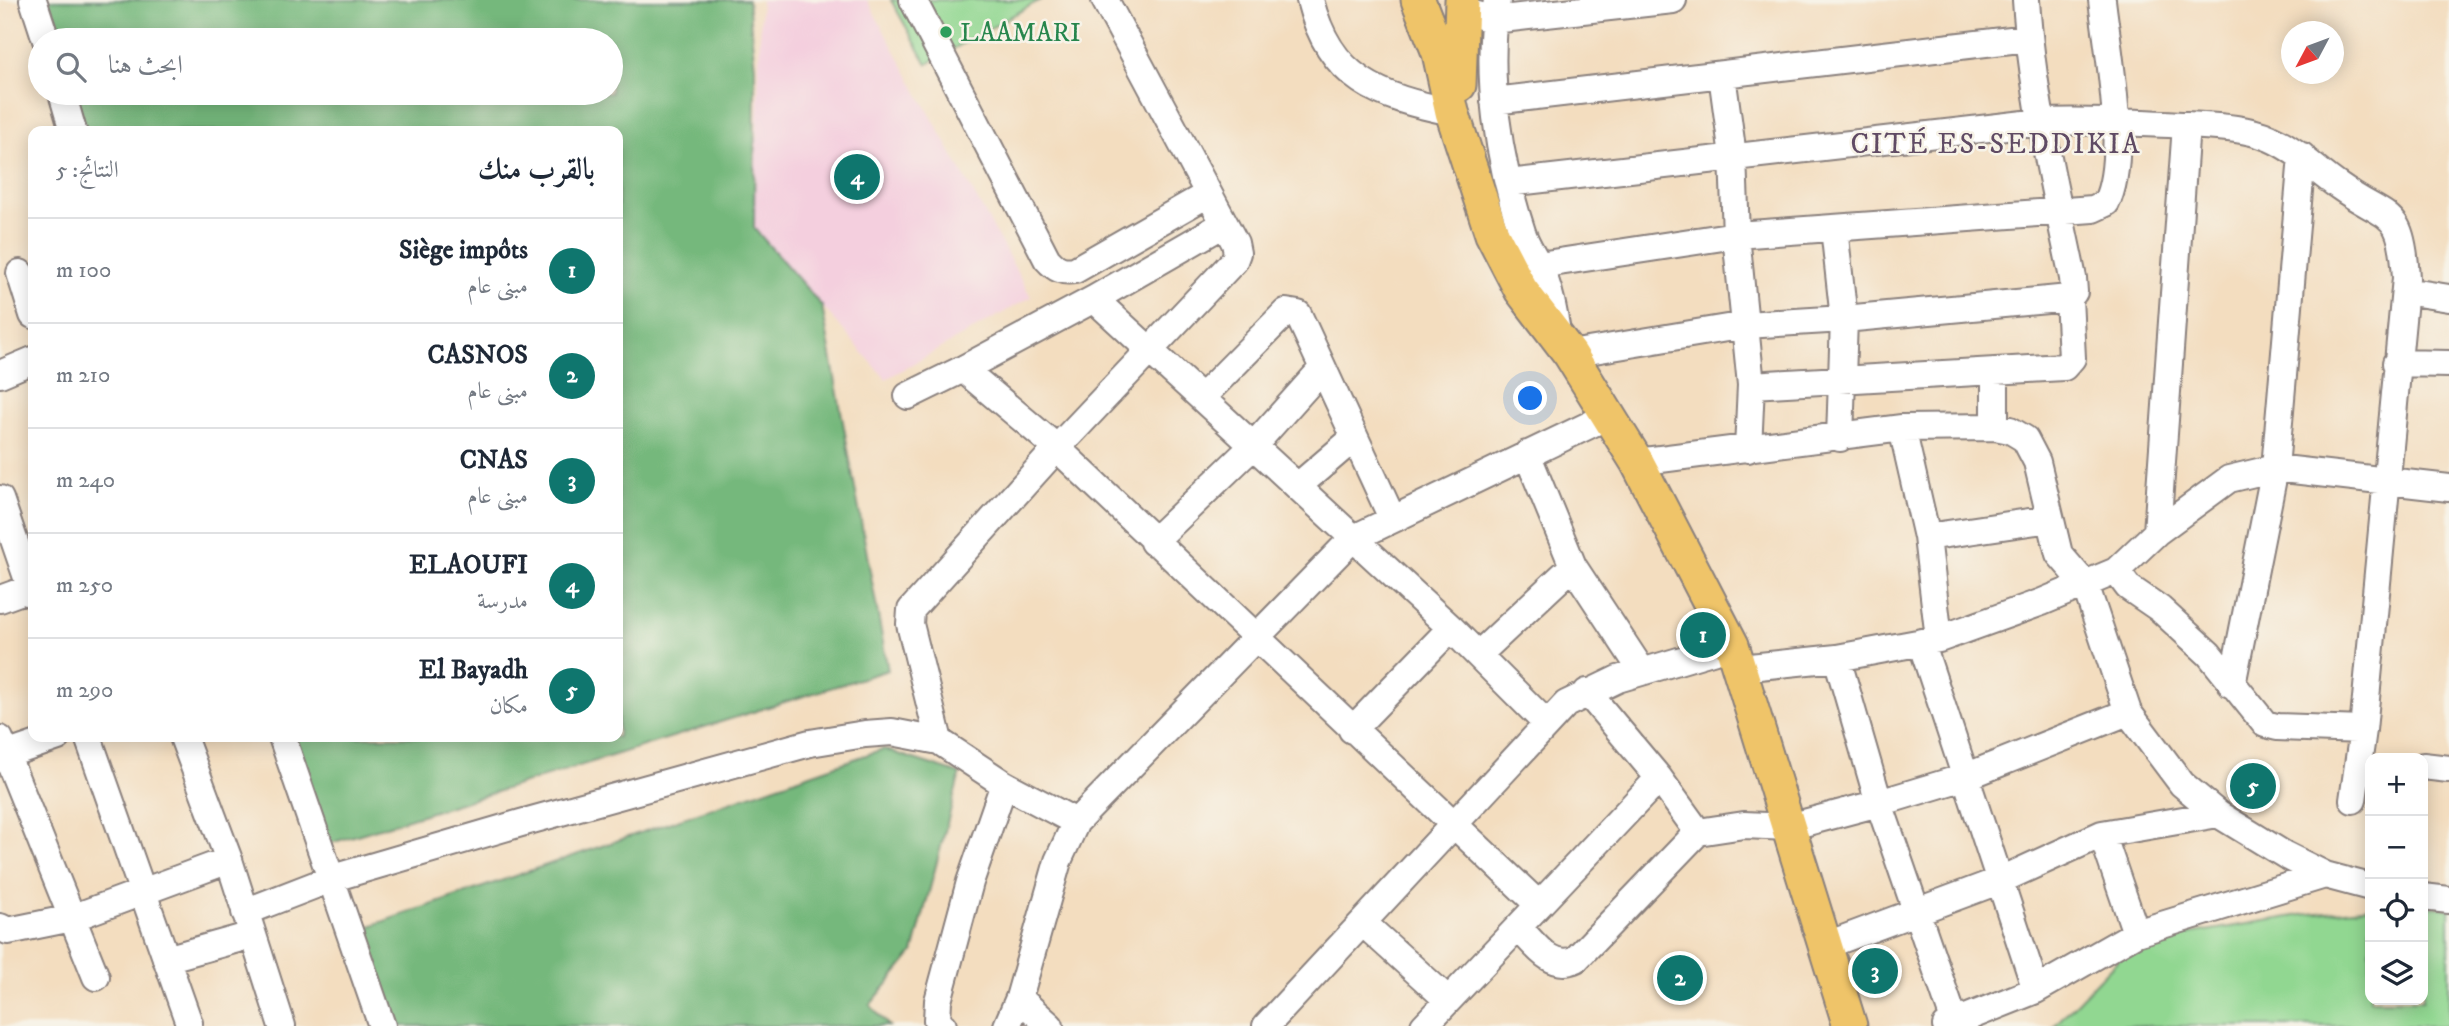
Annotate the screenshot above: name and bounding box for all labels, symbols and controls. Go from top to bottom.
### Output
place label: LAAMARI [960,17,1081,50]
north arrow [2281,21,2344,84]
marker: LAAMARI [938,24,954,40]
search box [28,28,623,105]
icon: search [52,48,90,86]
text: ابحث هنا [108,49,183,82]
district label: CITÉ ES-SEDDIKIA [1850,127,2142,162]
pin: 4 [834,151,880,203]
text: بالقرب منك [478,152,595,189]
text: النتائج: 5 [56,156,119,185]
text: Siège impôts [399,234,528,267]
text: 100 m [56,256,111,285]
text: 1 [568,256,576,285]
text: مبنى عام [467,272,528,301]
text: CASNOS [427,339,528,372]
text: 210 m [56,361,110,390]
text: 2 [566,361,578,390]
text: مبنى عام [467,377,528,406]
your location [1513,381,1547,415]
text: CNAS [460,444,528,477]
text: 240 m [56,466,115,495]
text: 3 [568,466,576,495]
text: مبنى عام [467,482,528,511]
text: ELAOUFI [409,549,528,582]
text: 250 m [56,571,113,600]
text: 4 [565,571,579,600]
text: مدرسة [477,587,528,616]
pin: 1 [1680,609,1726,661]
text: El Bayadh [419,654,528,687]
text: 290 m [56,676,113,705]
text: 5 [566,676,578,705]
text: مكان [489,692,528,721]
map controls [2365,753,2428,1005]
button: + [2365,753,2428,816]
pin: 5 [2230,760,2276,812]
button: − [2365,816,2428,879]
button: locate [2365,879,2428,942]
button: layers [2365,942,2428,1005]
pin: 3 [1852,945,1898,997]
pin: 2 [1657,952,1703,1004]

